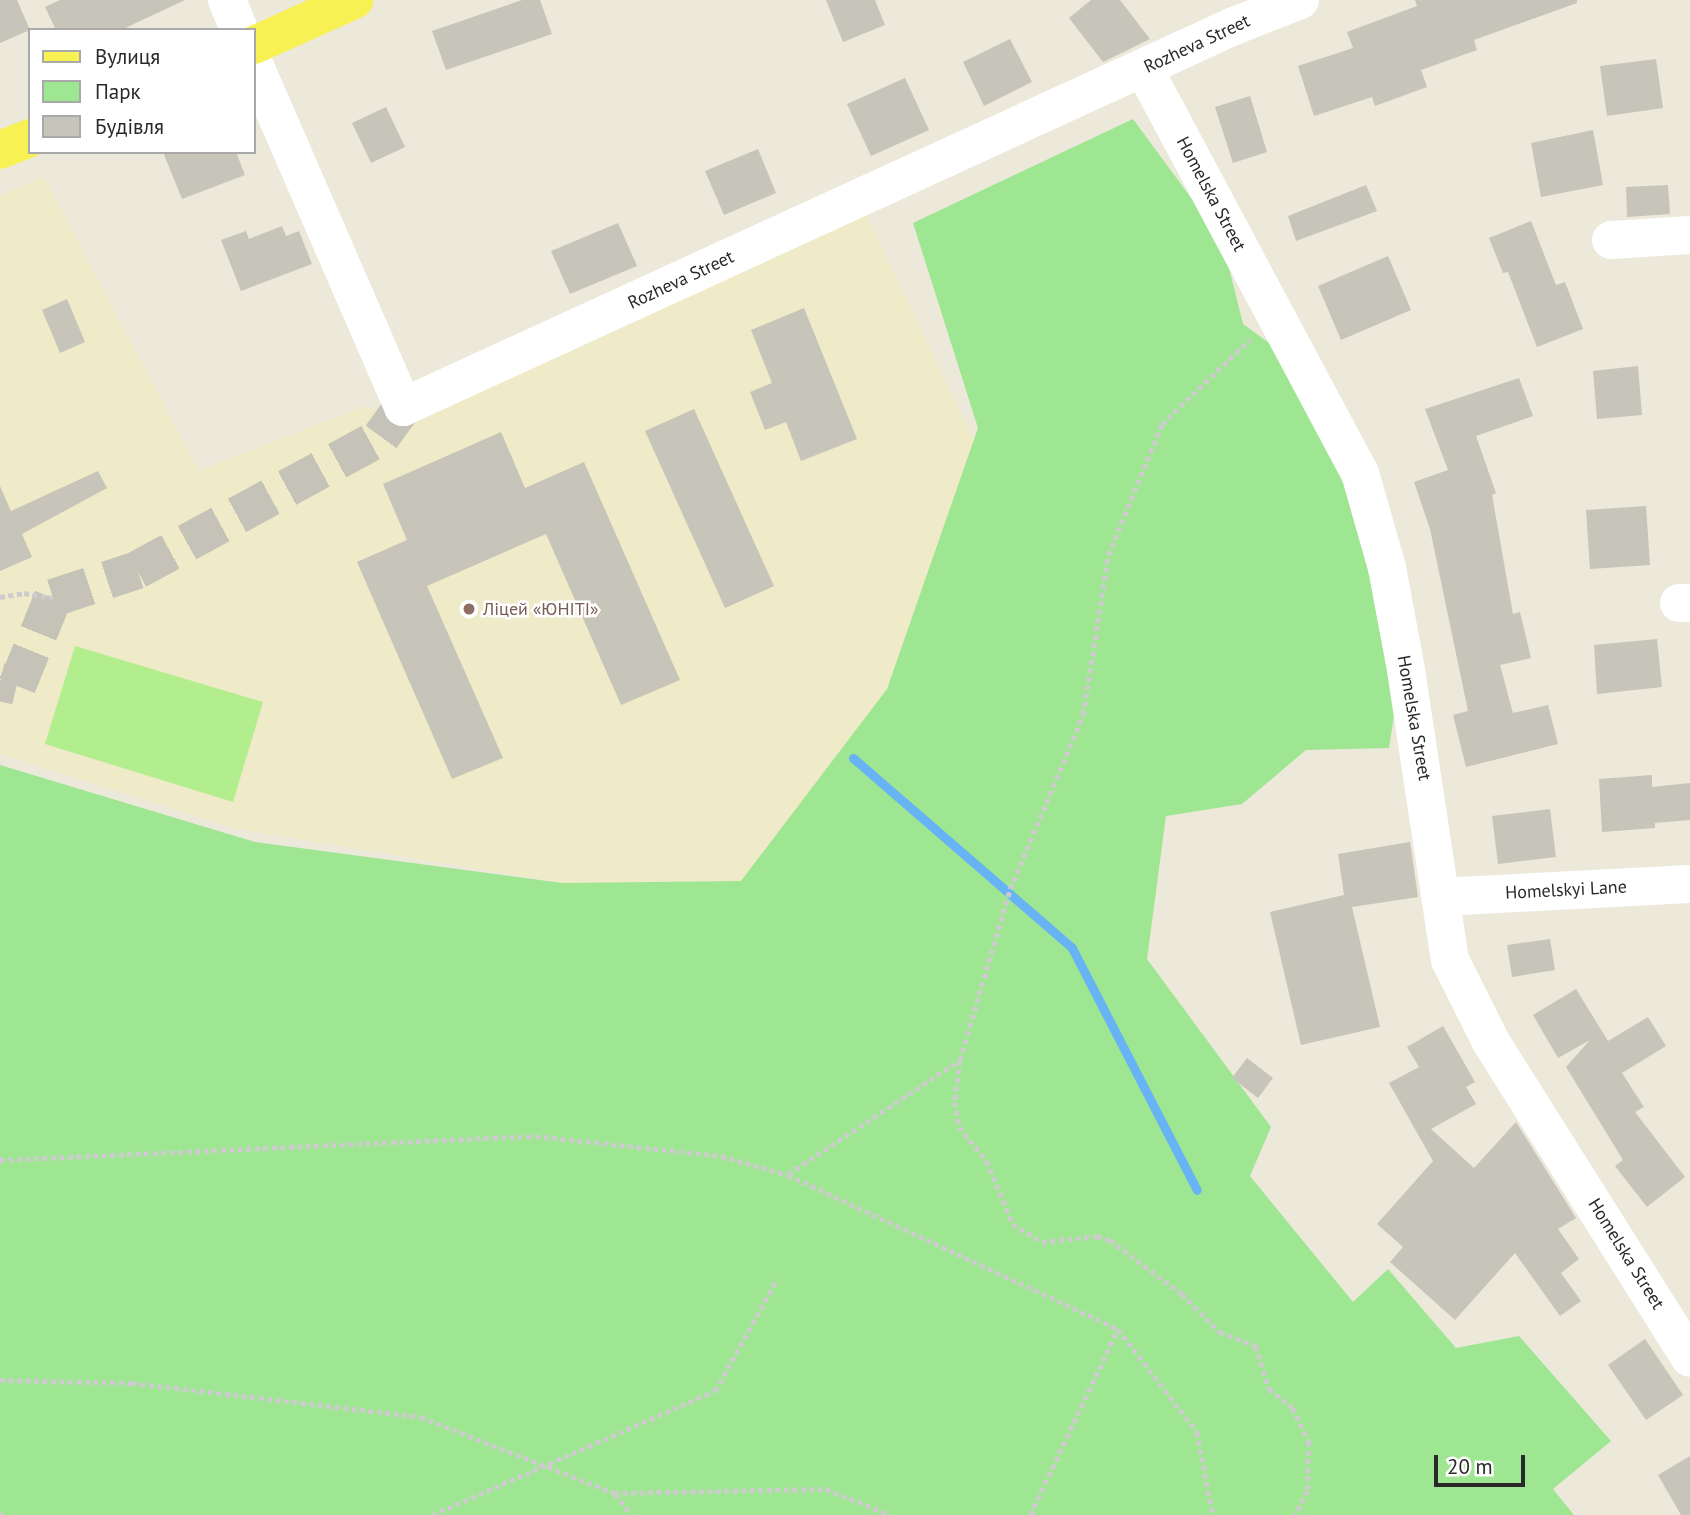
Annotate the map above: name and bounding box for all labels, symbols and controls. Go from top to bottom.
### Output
street label: Rozheva Street [1141,10,1253,78]
legend [28,28,256,154]
text: Вулиця [95,43,160,70]
text: Парк [95,78,141,105]
text: Будівля [95,113,164,140]
street label: Homelska Street [1172,133,1250,255]
street label: Rozheva Street [625,246,737,314]
place label: Ліцей «ЮНІТІ» [483,598,599,620]
marker: Ліцей «ЮНІТІ» [461,601,477,617]
street label: Homelska Street [1392,654,1436,782]
street label: Homelskyi Lane [1505,876,1627,904]
street label: Homelska Street [1583,1195,1669,1313]
scale bar [1438,1442,1529,1486]
text: 20 m [1447,1453,1493,1480]

